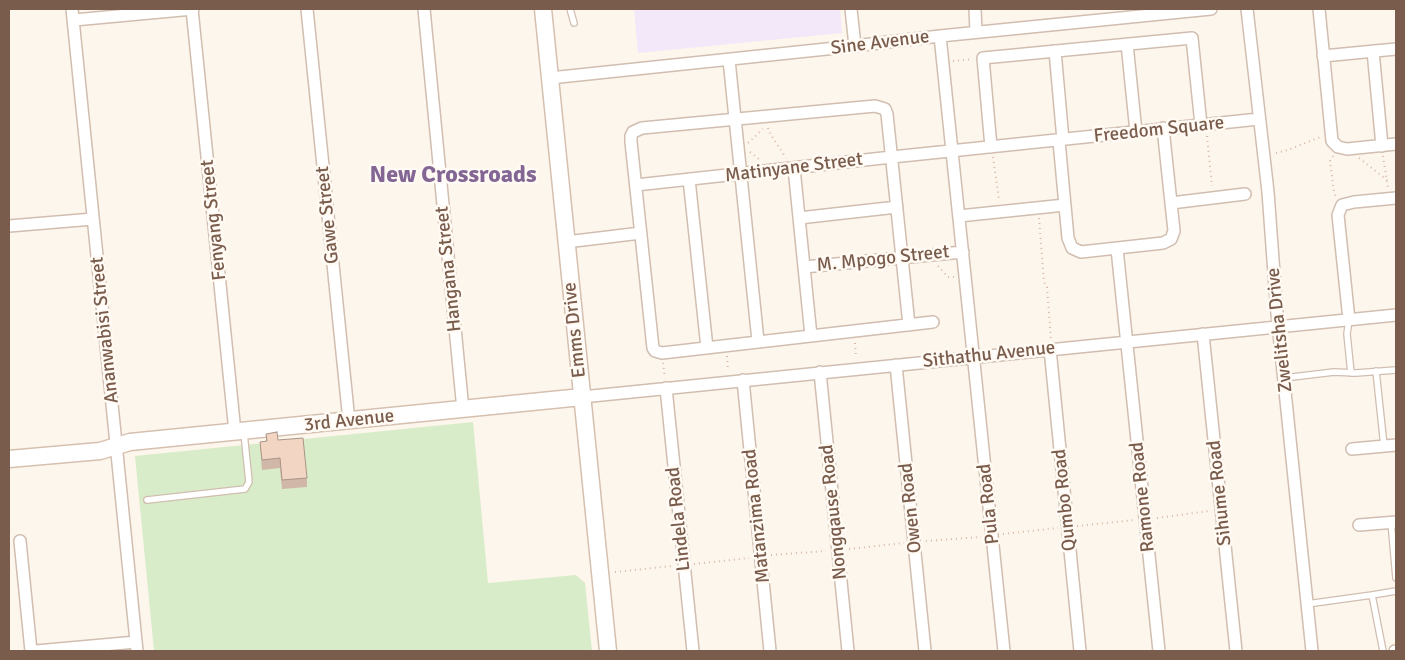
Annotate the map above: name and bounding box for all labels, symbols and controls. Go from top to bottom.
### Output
street label: Sine Avenue [829,26,931,60]
street label: Freedom Square [1093,112,1225,148]
street label: Matinyane Street [724,148,864,188]
street label: Fenyang Street [196,158,232,282]
district label: New Crossroads [369,162,537,190]
street label: Gawe Street [312,165,344,265]
street label: Hangana Street [431,205,467,333]
street label: M. Mpogo Street [815,241,951,277]
street label: Ananwabisi Street [86,256,124,404]
street label: Zwelitsha Drive [1262,267,1298,393]
street label: Emms Drive [559,281,591,379]
street label: Sithathu Avenue [922,337,1056,373]
street label: 3rd Avenue [303,405,395,437]
street label: Sihume Road [1203,439,1237,547]
street label: Ramone Road [1126,441,1160,553]
street label: Nongqause Road [816,443,852,581]
street label: Matanzima Road [739,448,775,584]
street label: Qumbo Road [1048,448,1082,552]
street label: Owen Road [895,462,927,554]
street label: Pula Road [973,463,1005,545]
street label: Lindela Road [662,466,696,572]

